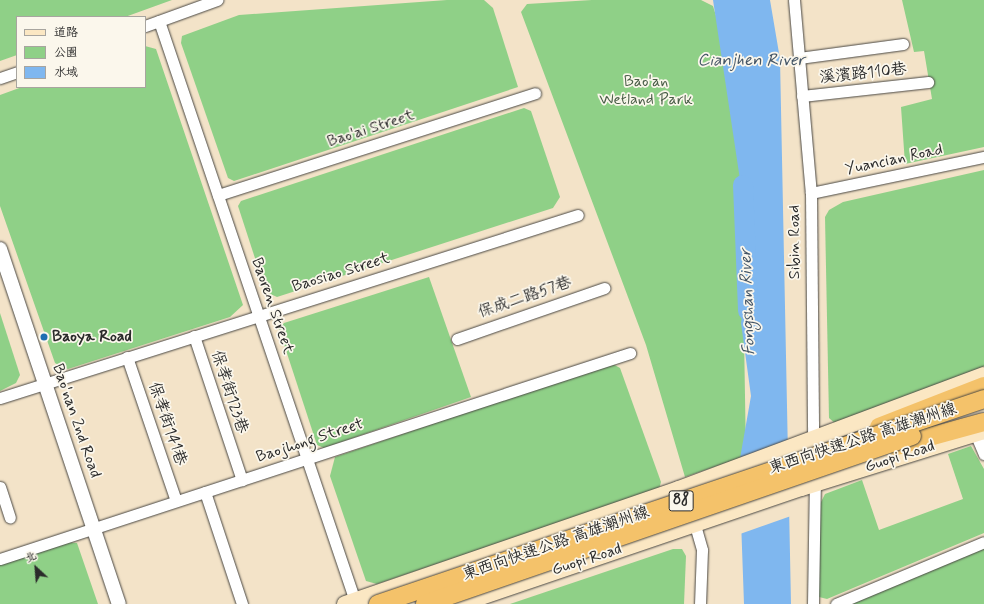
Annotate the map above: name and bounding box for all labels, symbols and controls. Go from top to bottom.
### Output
legend [16,16,146,88]
text: 道路 [54,25,78,41]
text: 公園 [54,45,78,61]
water label: Cianjhen River [698,51,804,71]
street label: 溪濱路110巷 [818,60,908,88]
text: 水域 [54,65,78,81]
park label: Bao'an Wetland Park [601,72,691,110]
street label: Bao'ai Street [325,106,417,152]
street label: Yuancian Road [844,140,944,180]
street label: Sibin Road [785,205,805,279]
water label: Fongshan River [736,248,760,356]
street label: Baosiao Street [290,249,392,297]
street label: Baoren Street [247,255,297,357]
street label: 保成二路57巷 [476,273,574,323]
place label: Baoya Road [52,327,131,347]
marker: Baoya Road [39,332,49,342]
street label: 保孝街123巷 [207,348,251,436]
street label: Bao'nan 2nd Road [48,362,104,480]
street label: 保孝街141巷 [144,380,190,468]
street label: 東西向快速公路 高雄潮州線 [767,400,959,478]
street label: Baojhong Street [254,415,366,467]
street label: Guopi Road [863,437,937,477]
road number: 88 [668,488,694,514]
street label: 東西向快速公路 高雄潮州線 [460,503,652,585]
street label: Guopi Road [550,540,624,580]
north arrow [16,548,56,588]
text: 北 [23,549,39,566]

